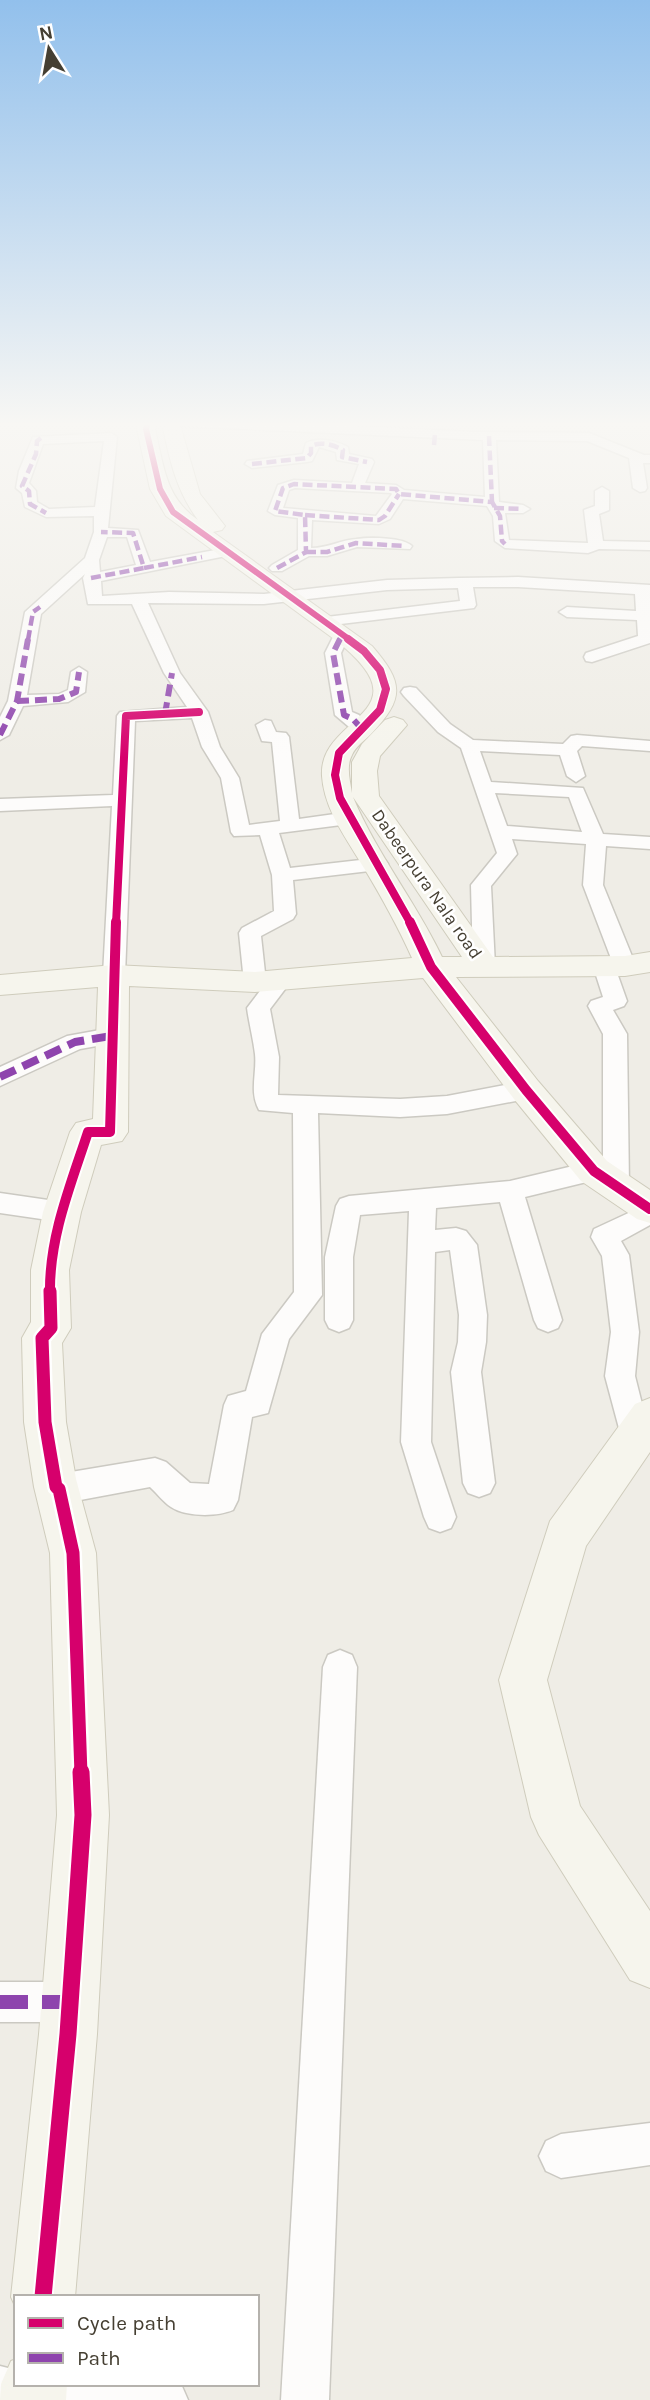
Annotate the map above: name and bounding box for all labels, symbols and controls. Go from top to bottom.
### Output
north arrow [14,14,84,84]
text: N [37,21,55,45]
street label: Dabeerpura Nala road [367,805,487,963]
legend [14,2295,259,2386]
text: Cycle path [77,2311,177,2335]
text: Path [77,2346,121,2370]

